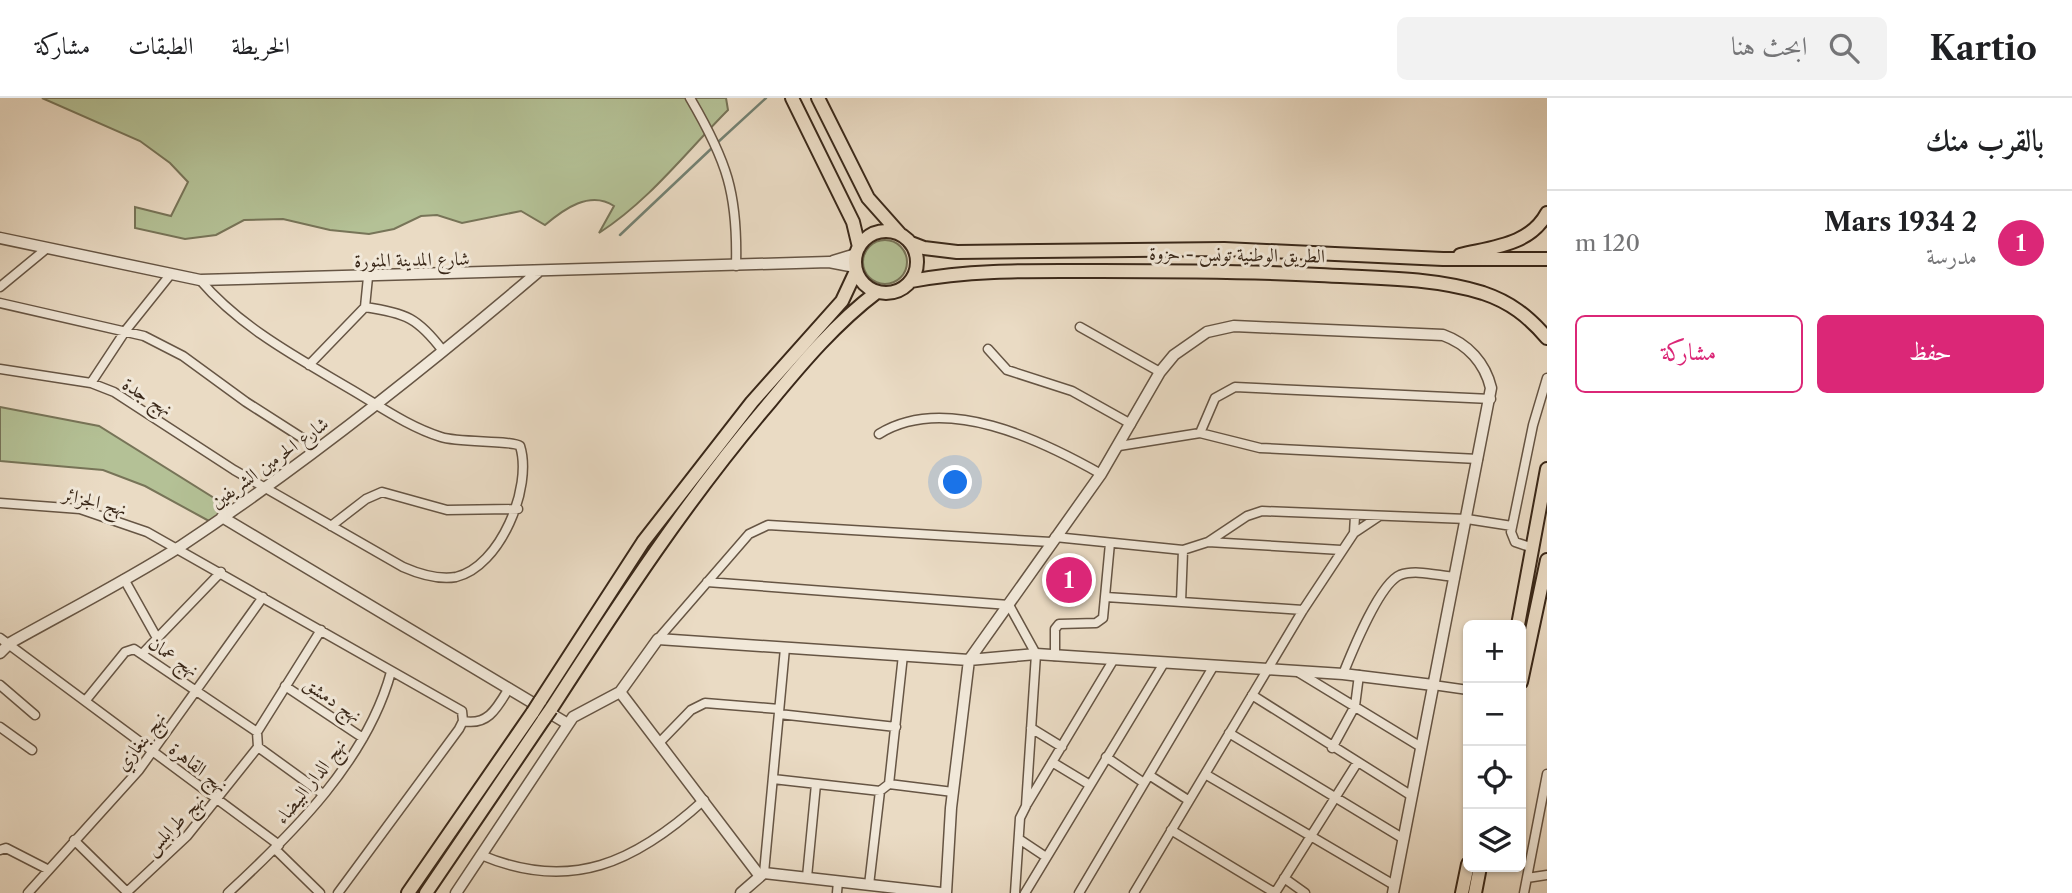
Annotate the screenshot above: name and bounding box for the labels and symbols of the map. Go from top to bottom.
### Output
street label: الطريق الوطنية تونس - حزوة [1149,241,1325,270]
street label: شارع المدينة المنورة [354,247,470,276]
street label: نهج جدة [115,372,177,426]
street label: شارع الحرمين الشريفين [206,412,335,516]
your location [938,465,972,499]
street label: نهج الجزائر [57,482,129,526]
pin: 1 [1046,554,1092,606]
street label: نهج عمان [141,631,203,687]
street label: نهج دمشق [296,672,366,732]
street label: نهج بنغازي [110,707,175,779]
street label: نهج الدار البيضاء [270,734,356,832]
street label: نهج القاهرة [161,737,233,802]
street label: نهج طرابلس [139,789,214,864]

